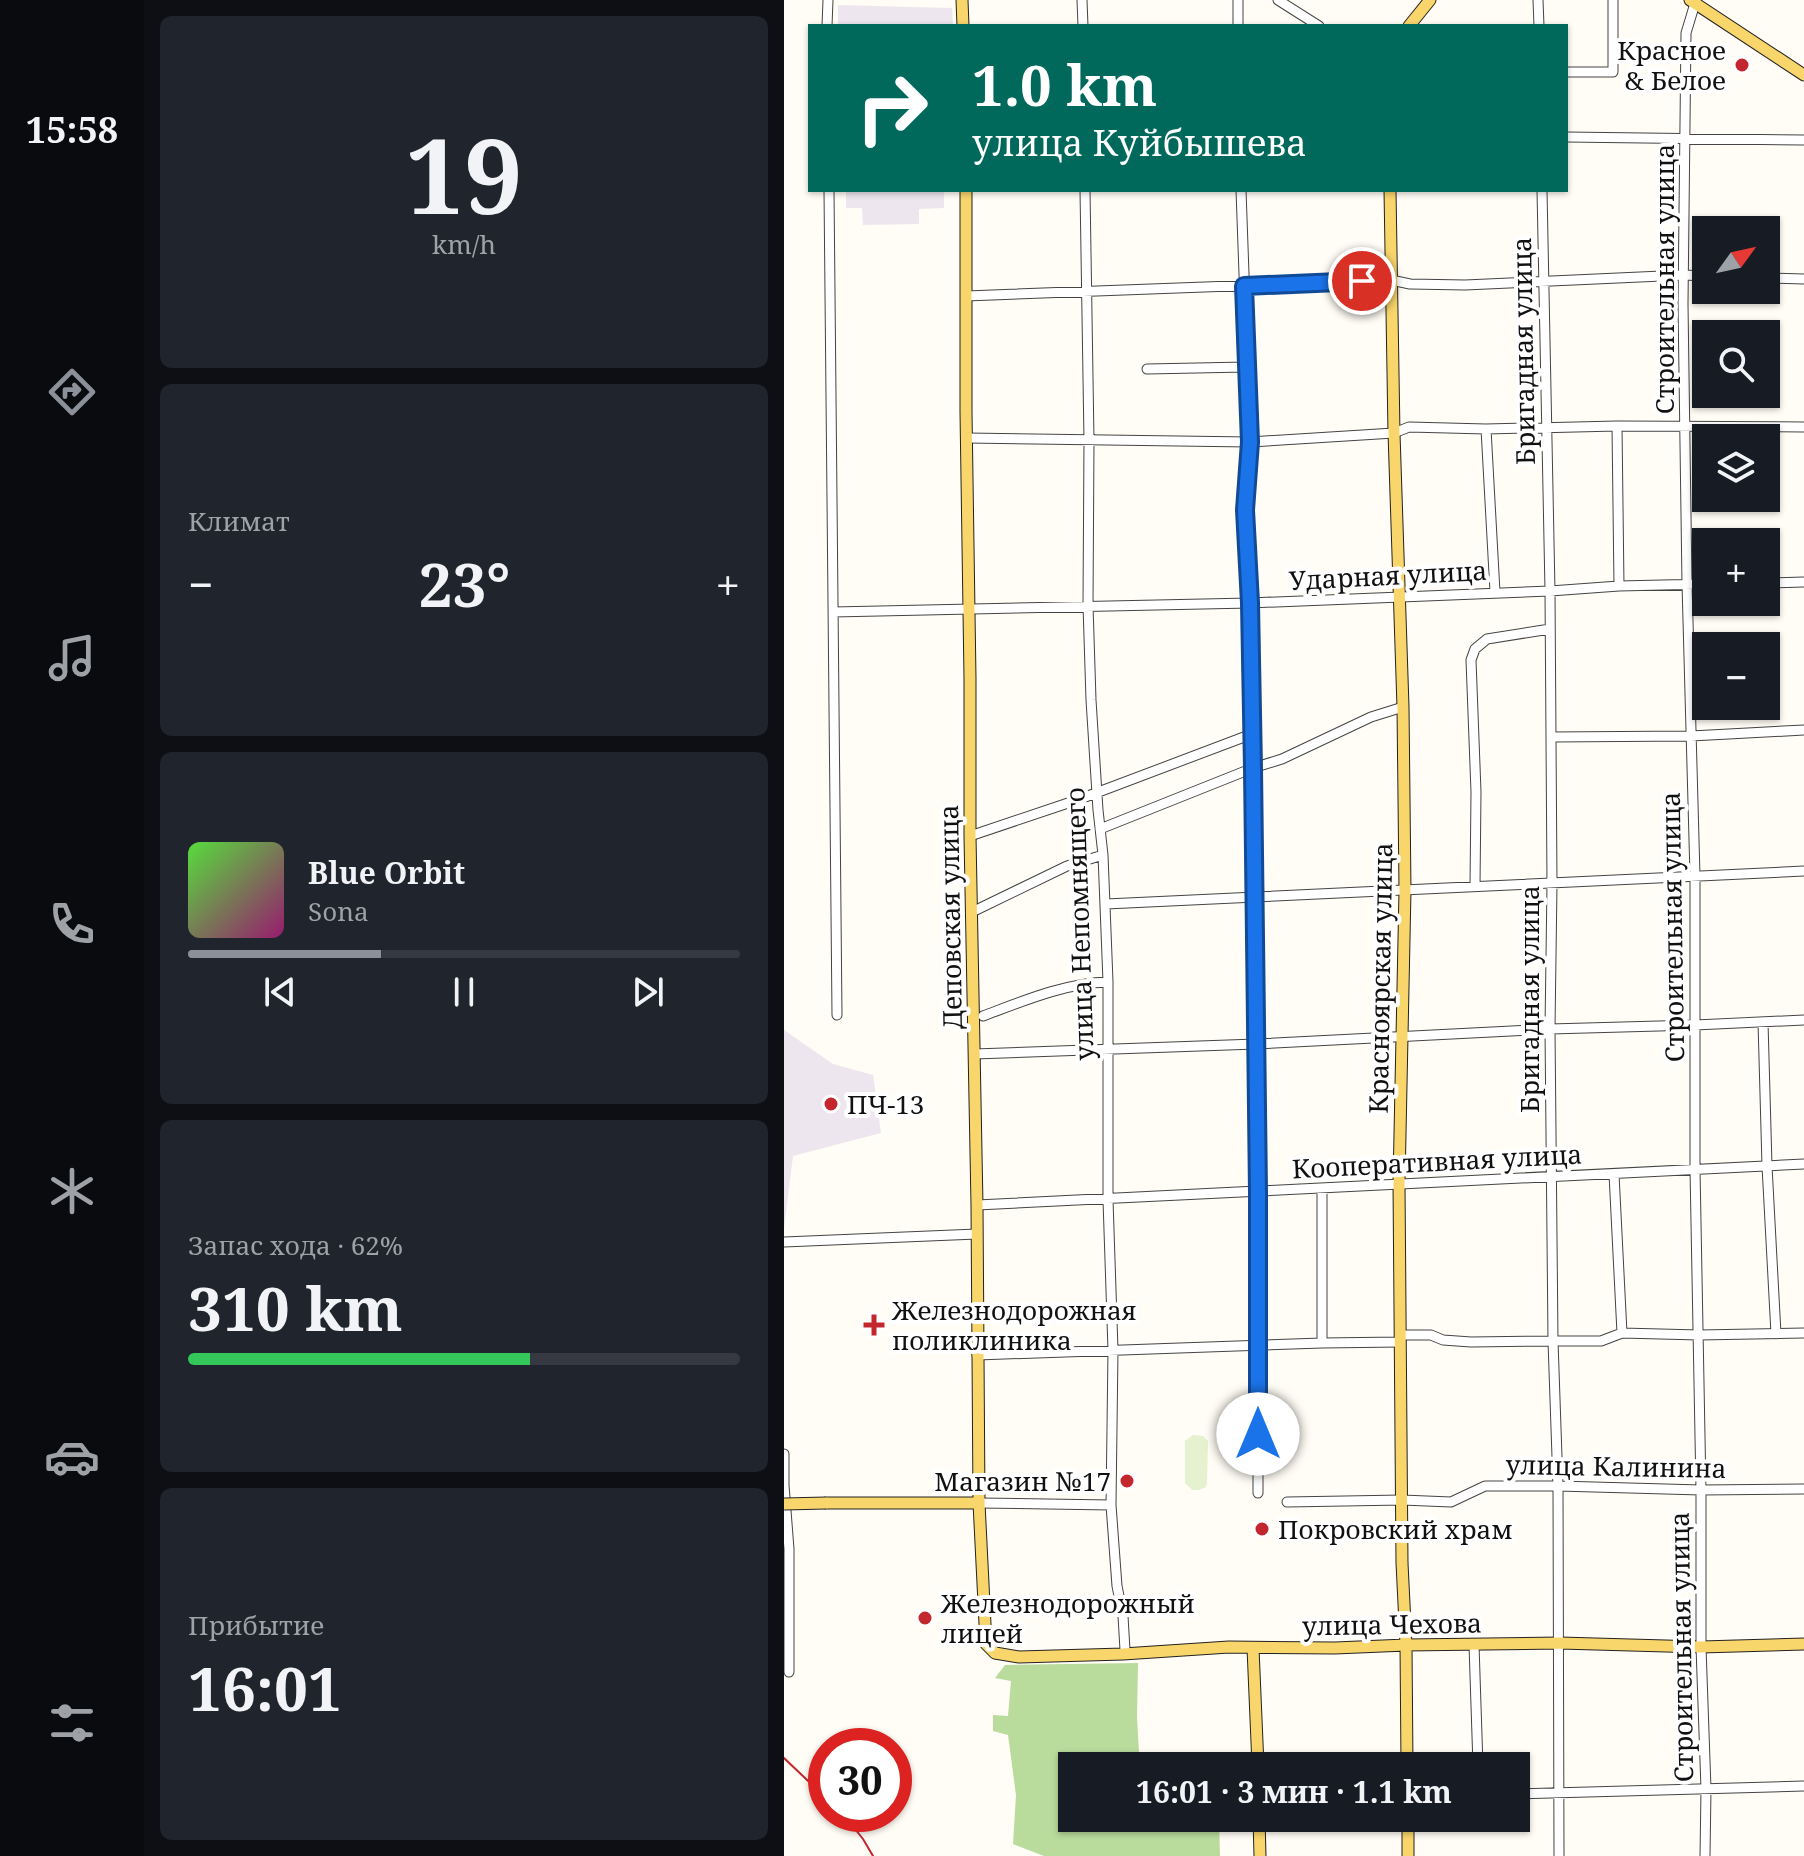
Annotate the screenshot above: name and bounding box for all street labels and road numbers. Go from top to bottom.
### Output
street label: Строительная улица [1646,144,1682,414]
street label: Бригадная улица [1503,237,1543,465]
street label: Ударная улица [1288,552,1488,598]
street label: улица Непомнящего [1056,787,1102,1061]
street label: Строительная улица [1652,791,1692,1063]
street label: Деповская улица [930,804,970,1030]
street label: Красноярская улица [1360,842,1400,1114]
street label: Бригадная улица [1511,885,1547,1113]
street label: Кооперативная улица [1291,1135,1583,1187]
street label: улица Калинина [1505,1446,1727,1486]
street label: Строительная улица [1661,1511,1701,1783]
street label: улица Чехова [1302,1604,1482,1644]

